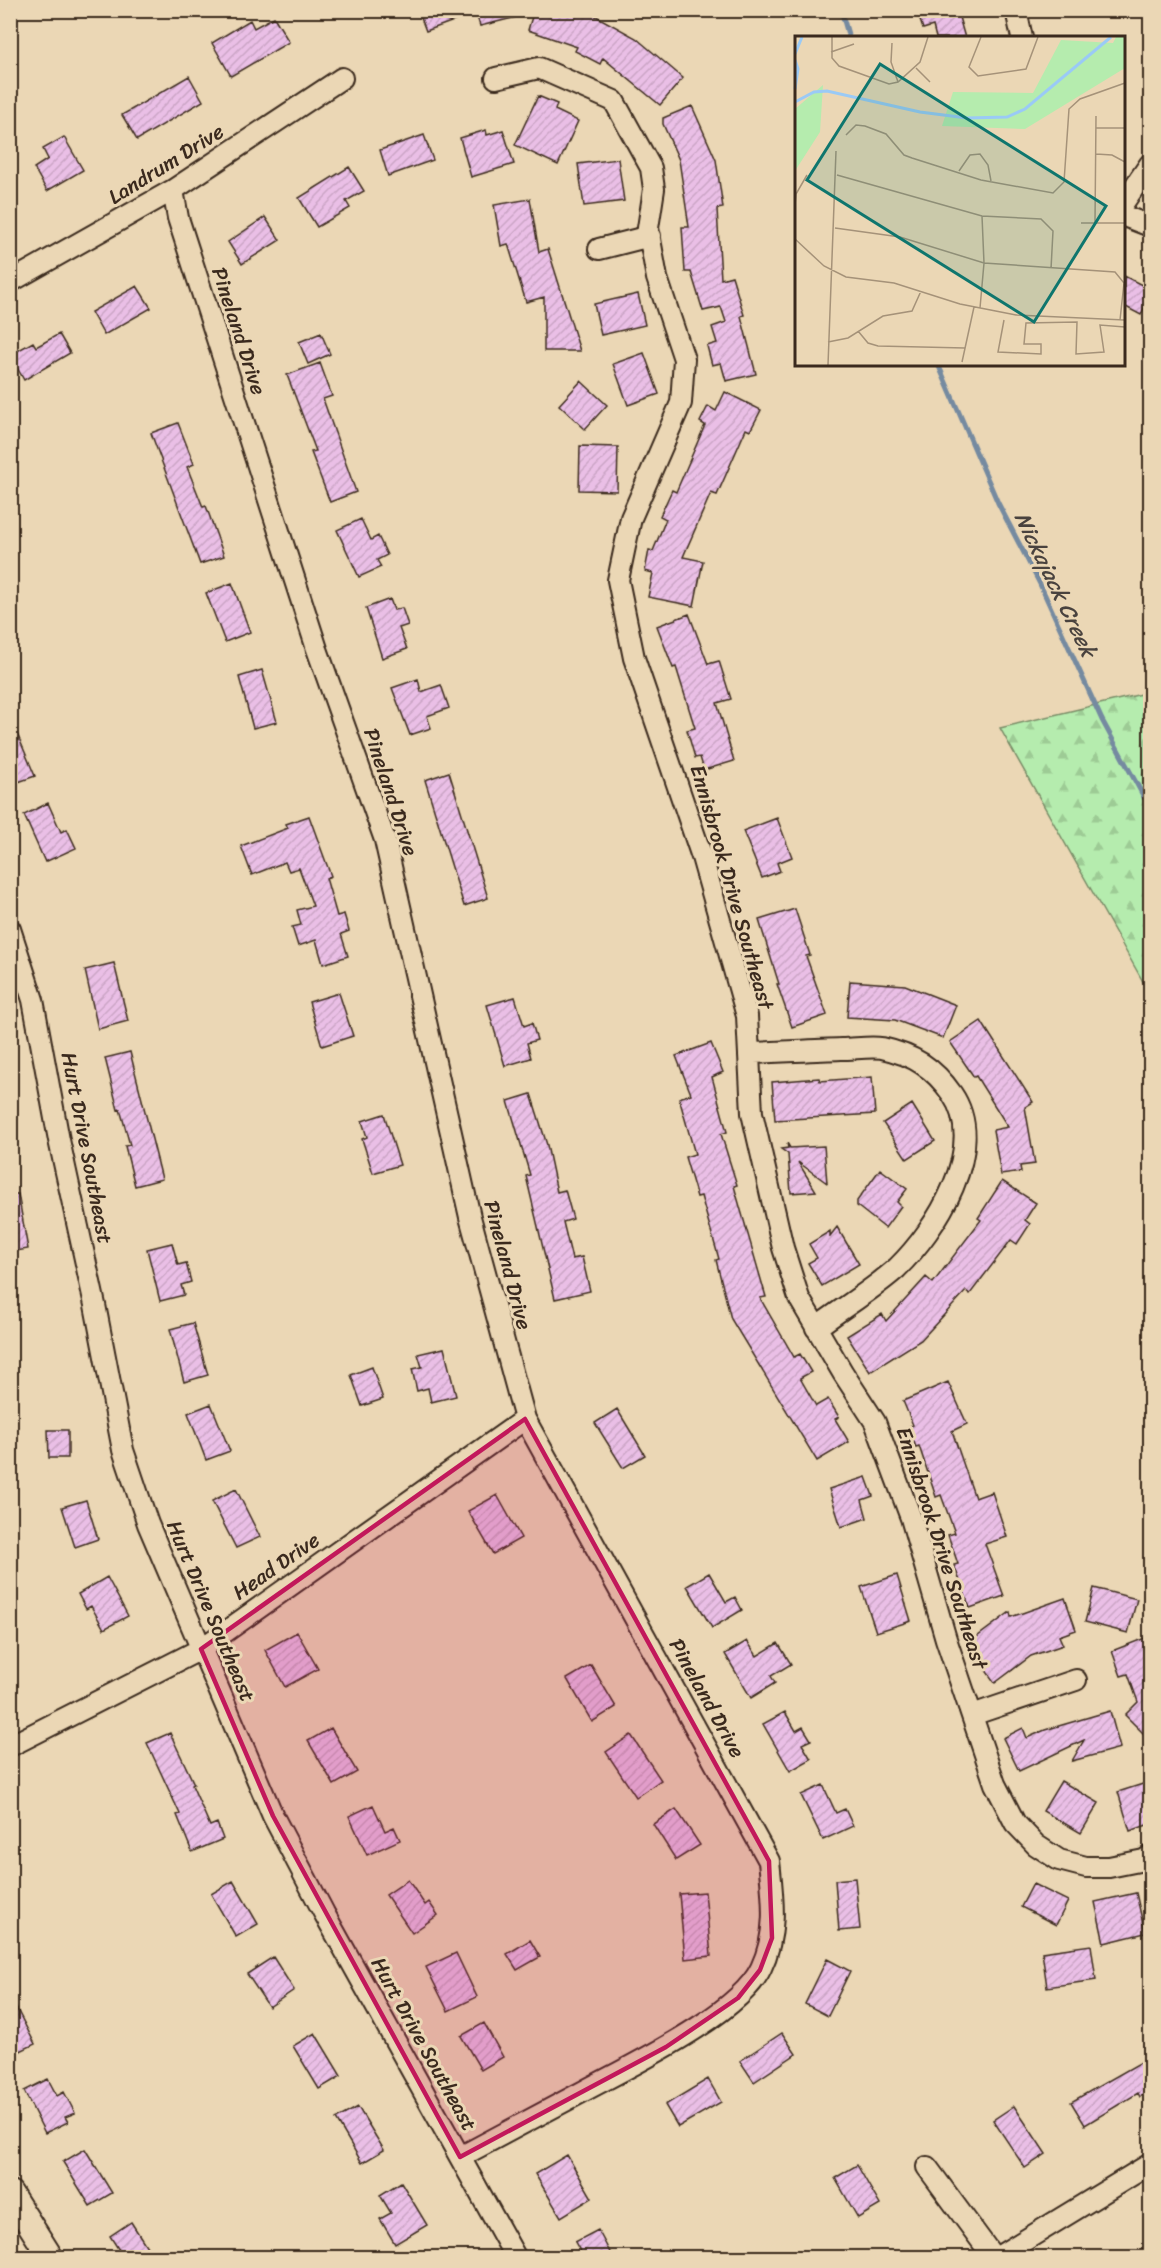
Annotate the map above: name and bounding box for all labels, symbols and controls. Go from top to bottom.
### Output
inset map [795,36,1125,366]
street label: Landrum Drive [100,113,232,215]
street label: Pineland Drive [200,262,278,400]
water label: Nickajack Creek [1003,505,1109,667]
street label: Pineland Drive [352,723,430,861]
street label: Ennisbrook Drive Southeast [679,760,786,1015]
street label: Hurt Drive Southeast [50,1049,124,1247]
street label: Pineland Drive [472,1196,544,1334]
street label: Ennisbrook Drive Southeast [885,1422,1000,1676]
street label: Hurt Drive Southeast [156,1514,266,1708]
street label: Head Drive [224,1522,328,1610]
street label: Pineland Drive [658,1631,756,1765]
street label: Hurt Drive Southeast [360,1950,488,2138]

